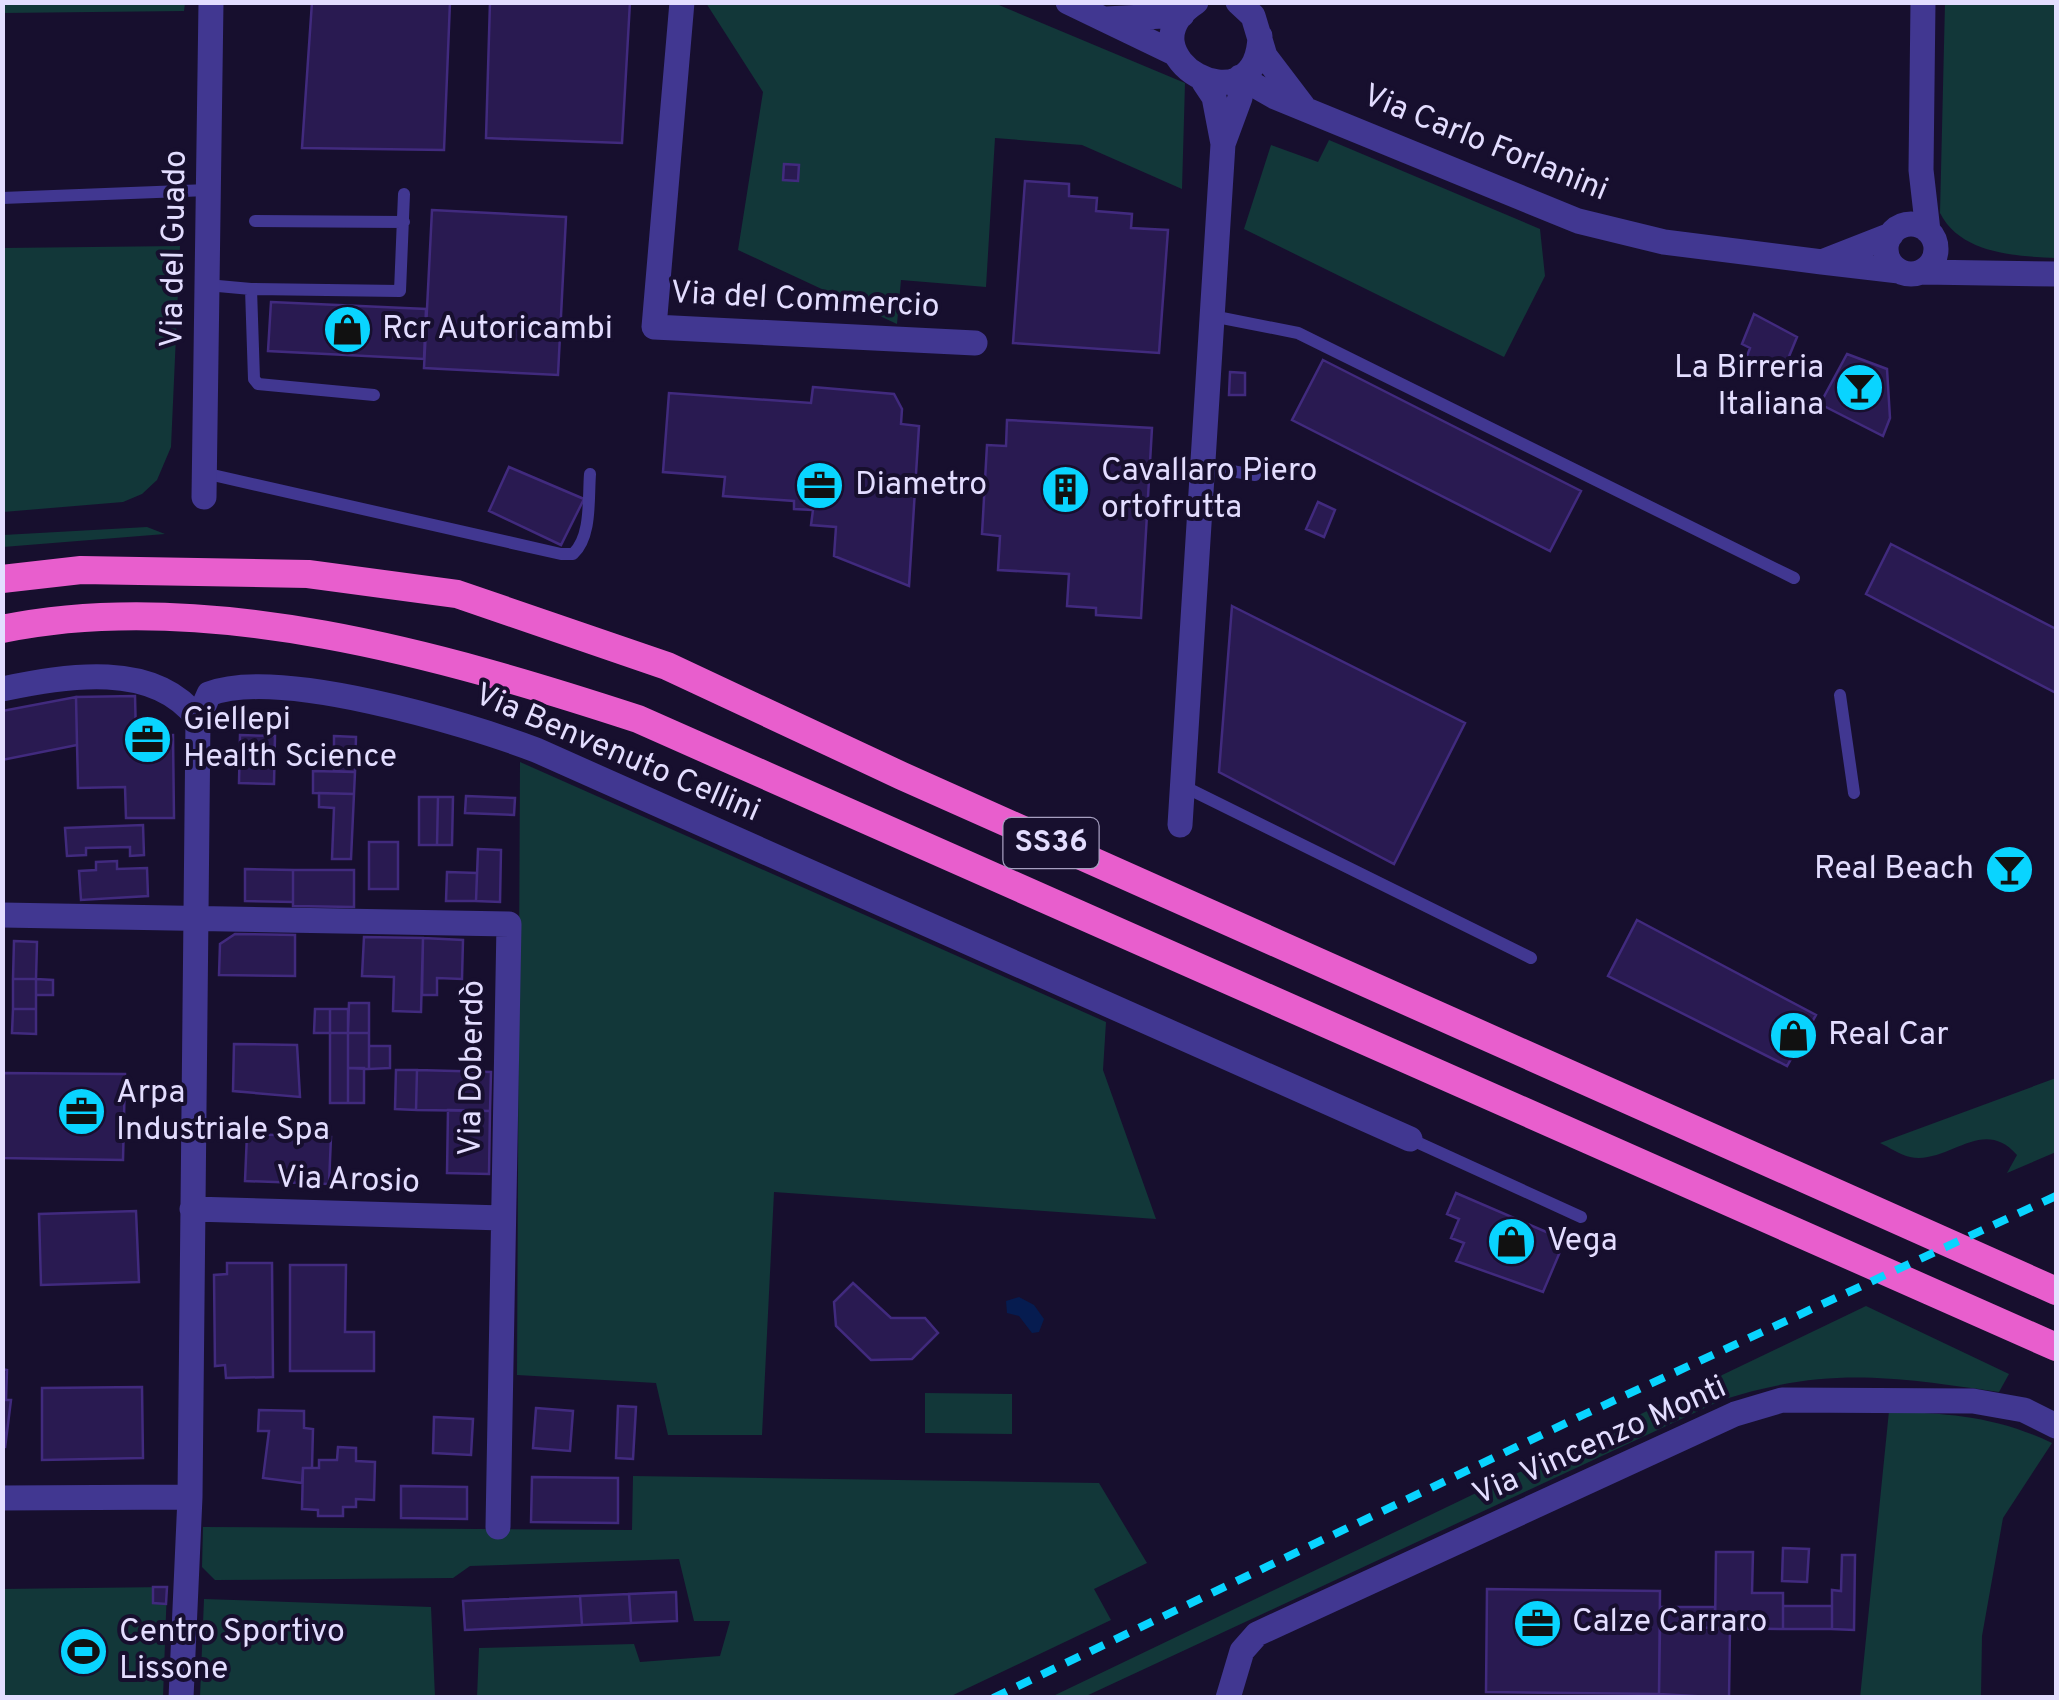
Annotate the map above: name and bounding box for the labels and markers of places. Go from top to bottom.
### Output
shop icon: Rcr Autoricambi [321,304,373,356]
place label: Rcr Autoricambi [382,310,613,350]
place label: La Birreria Italiana [1674,349,1824,426]
bar icon: La Birreria Italiana [1833,361,1885,413]
place label: Cavallaro Piero ortofrutta [1101,452,1317,529]
office icon: Diametro [794,460,846,512]
building icon: Cavallaro Piero ortofrutta [1040,464,1092,516]
place label: Diametro [855,466,987,506]
place label: Giellepi Health Science [183,701,397,778]
office icon: Giellepi Health Science [122,713,174,765]
bar icon: Real Beach [1983,844,2035,896]
place label: Real Beach [1814,850,1974,890]
shop icon: Real Car [1767,1010,1819,1062]
place label: Real Car [1828,1016,1949,1056]
place label: Arpa Industriale Spa [116,1074,330,1151]
office icon: Arpa Industriale Spa [55,1086,107,1138]
shop icon: Vega [1486,1216,1538,1268]
place label: Vega [1547,1222,1618,1262]
office icon: Calze Carraro [1511,1597,1563,1649]
place label: Calze Carraro [1572,1603,1767,1643]
place label: Centro Sportivo Lissone [119,1613,345,1690]
sports icon: Centro Sportivo Lissone [58,1625,110,1677]

